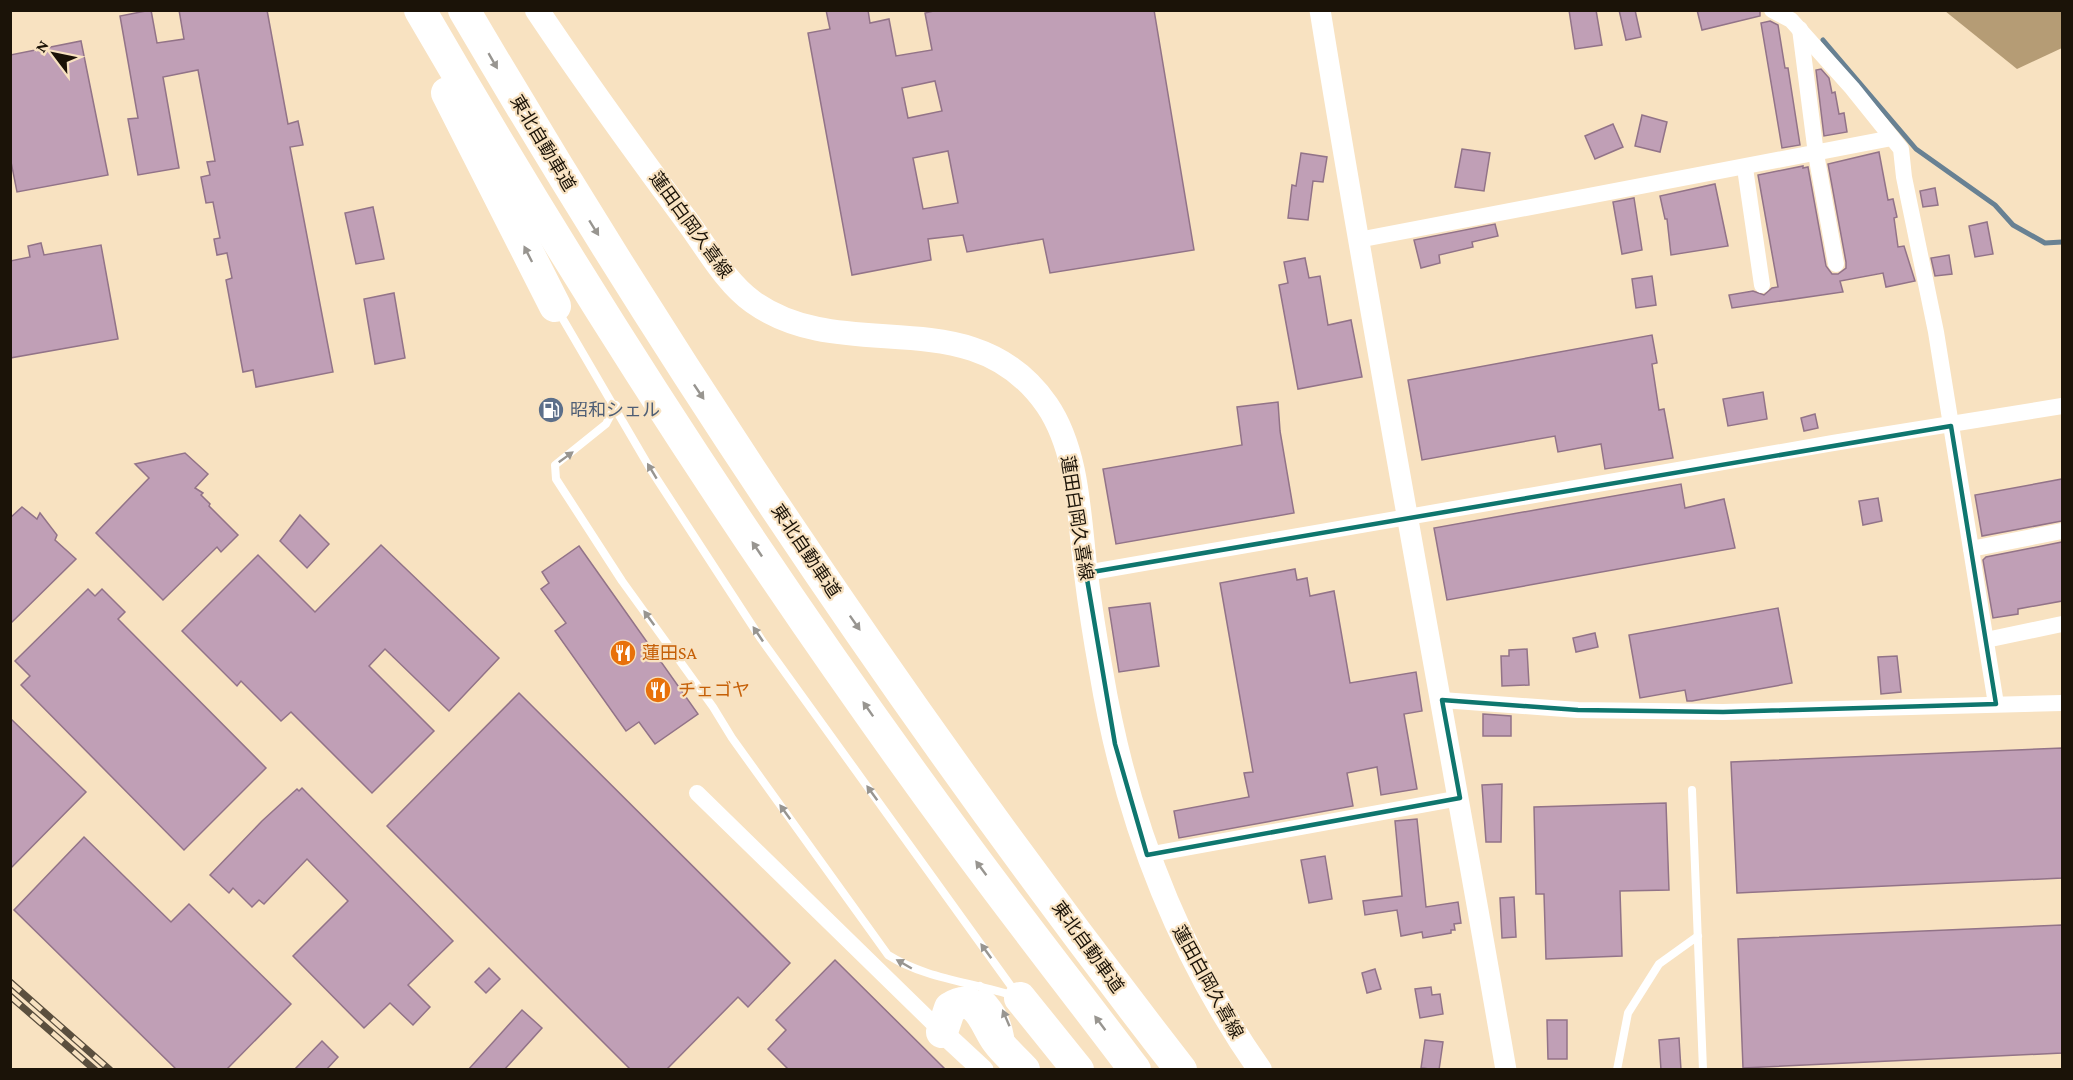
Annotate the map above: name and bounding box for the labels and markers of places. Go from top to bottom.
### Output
fuel station icon: 昭和シェル [536,395,566,425]
place label: 昭和シェル [570,400,660,420]
restaurant icon: 蓮田SA [608,638,638,668]
place label: 蓮田SA [642,643,697,663]
restaurant icon: チェゴヤ [643,675,673,705]
place label: チェゴヤ [678,680,750,700]

